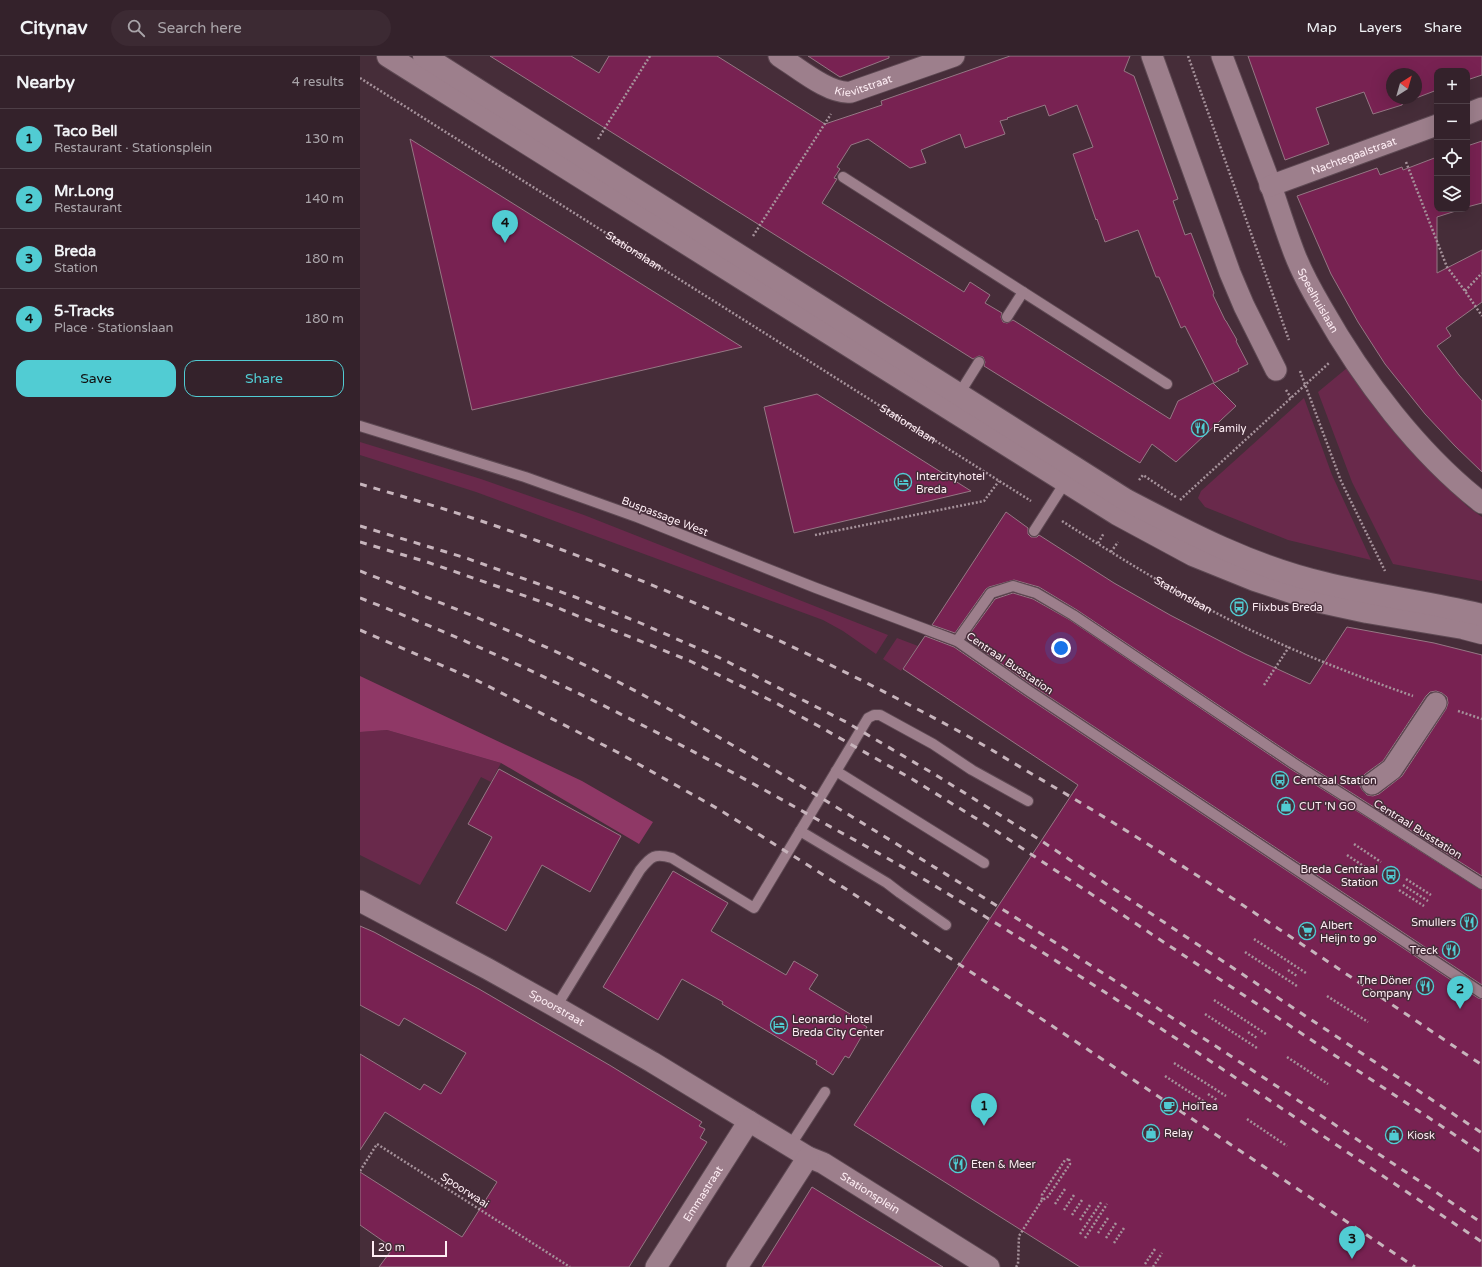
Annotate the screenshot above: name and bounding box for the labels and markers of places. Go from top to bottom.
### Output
pin: 4 [492,210,518,243]
restaurant icon: Family [1190,418,1210,438]
place label: Family [1213,422,1247,435]
place label: Intercityhotel Breda [916,470,985,496]
hotel icon: Intercityhotel Breda [893,472,913,492]
bus stop icon: Flixbus Breda [1229,597,1249,617]
place label: Flixbus Breda [1252,601,1323,614]
bus stop icon: Centraal Station [1270,770,1290,790]
place label: Centraal Station [1293,774,1377,787]
shop icon: CUT 'N GO [1276,796,1296,816]
place label: CUT 'N GO [1299,800,1356,813]
place label: Breda Centraal Station [1300,863,1378,889]
bus stop icon: Breda Centraal Station [1381,865,1401,885]
restaurant icon: Smullers [1459,912,1479,932]
place label: Smullers [1411,916,1456,929]
place label: Albert Heijn to go [1320,919,1377,945]
supermarket icon: Albert Heijn to go [1297,921,1317,941]
restaurant icon: Treck [1441,940,1461,960]
place label: Treck [1410,944,1438,957]
place label: The Döner Company [1358,974,1413,1000]
restaurant icon: The Döner Company [1415,976,1435,996]
pin: 2 [1447,976,1473,1009]
place label: Leonardo Hotel Breda City Center [792,1013,885,1039]
hotel icon: Leonardo Hotel Breda City Center [769,1015,789,1035]
pin: 1 [971,1093,997,1126]
cafe icon: HoiTea [1159,1096,1179,1116]
place label: HoiTea [1182,1100,1218,1113]
shop icon: Relay [1141,1123,1161,1143]
shop icon: Kiosk [1384,1125,1404,1145]
place label: Relay [1164,1127,1193,1140]
place label: Kiosk [1407,1129,1435,1142]
restaurant icon: Eten & Meer [948,1154,968,1174]
place label: Eten & Meer [971,1158,1037,1171]
pin: 3 [1339,1226,1365,1259]

